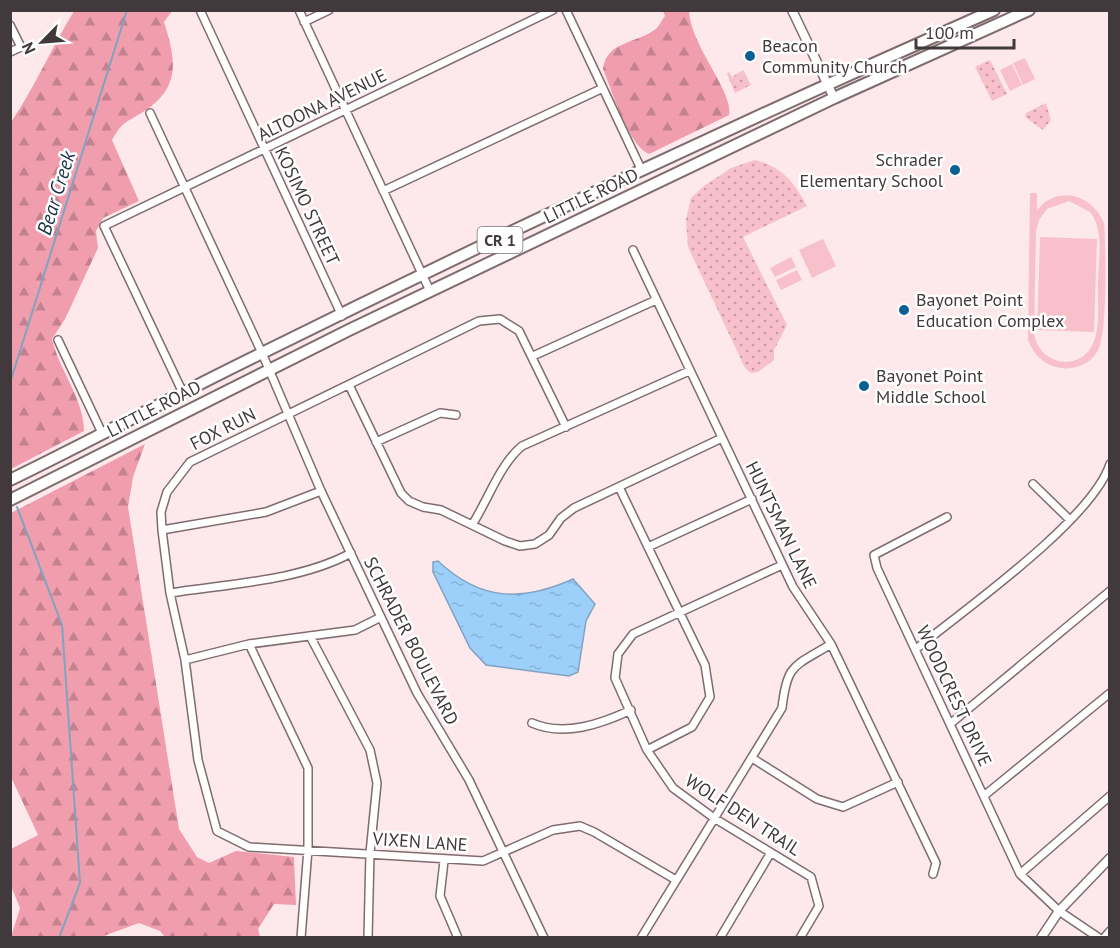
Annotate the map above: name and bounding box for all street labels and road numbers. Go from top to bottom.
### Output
street label: ALTOONA AVENUE [254,63,390,146]
street label: KOSIMO STREET [270,143,345,269]
street label: LITTLE ROAD [540,163,642,228]
road number: CR 1 [478,227,522,253]
street label: LITTLE ROAD [103,375,205,442]
street label: FOX RUN [186,402,259,455]
street label: HUNTSMAN LANE [741,457,822,592]
street label: SCHRADER BOULEVARD [359,553,464,729]
street label: WOODCREST DRIVE [912,622,997,770]
street label: WOLF DEN TRAIL [681,769,805,861]
street label: VIXEN LANE [371,827,468,856]

